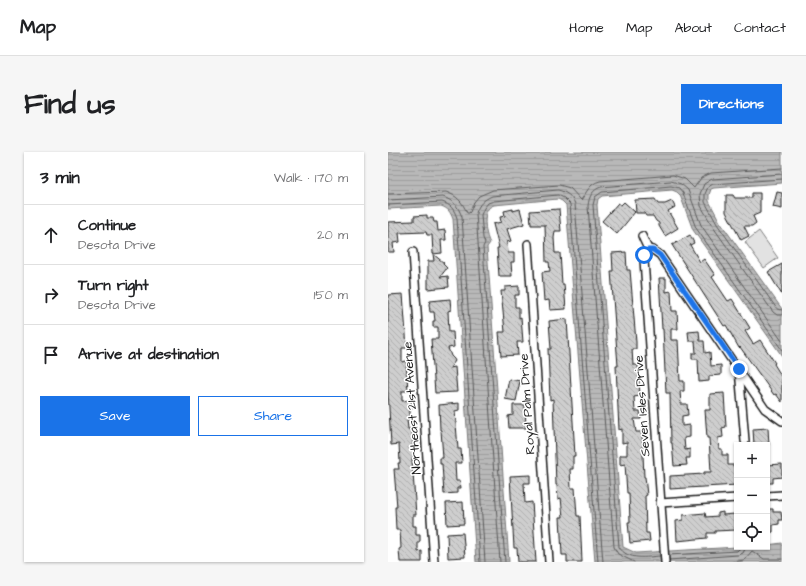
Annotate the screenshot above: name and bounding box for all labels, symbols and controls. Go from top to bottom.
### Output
text: Map [20,14,56,41]
text: Home [569,18,604,38]
text: Map [626,18,652,38]
text: About [674,18,712,38]
text: Contact [734,18,786,38]
button: Directions [681,84,782,124]
text: Find us [24,85,115,124]
text: 3 min [40,166,80,190]
text: Walk · 170 m [274,169,348,187]
text: Continue [78,215,136,236]
icon: ahead [40,224,62,246]
text: 20 m [317,226,348,244]
text: Desota Drive [78,236,156,254]
route start [635,246,653,264]
text: Turn right [78,275,149,296]
icon: right [40,284,62,306]
text: 150 m [314,286,348,304]
text: Desota Drive [78,296,156,314]
street label: Northeast 21st Avenue [398,341,426,475]
icon: arrive [40,344,62,366]
text: Arrive at destination [78,344,219,365]
street label: Royal Palm Drive [514,353,541,455]
street label: Seven Isles Drive [629,355,655,457]
route end [730,360,748,378]
button: Save [40,396,190,436]
button: Share [198,396,348,436]
map controls [734,442,770,550]
button: + [734,442,770,478]
button: − [734,478,770,514]
button: locate [734,514,770,550]

